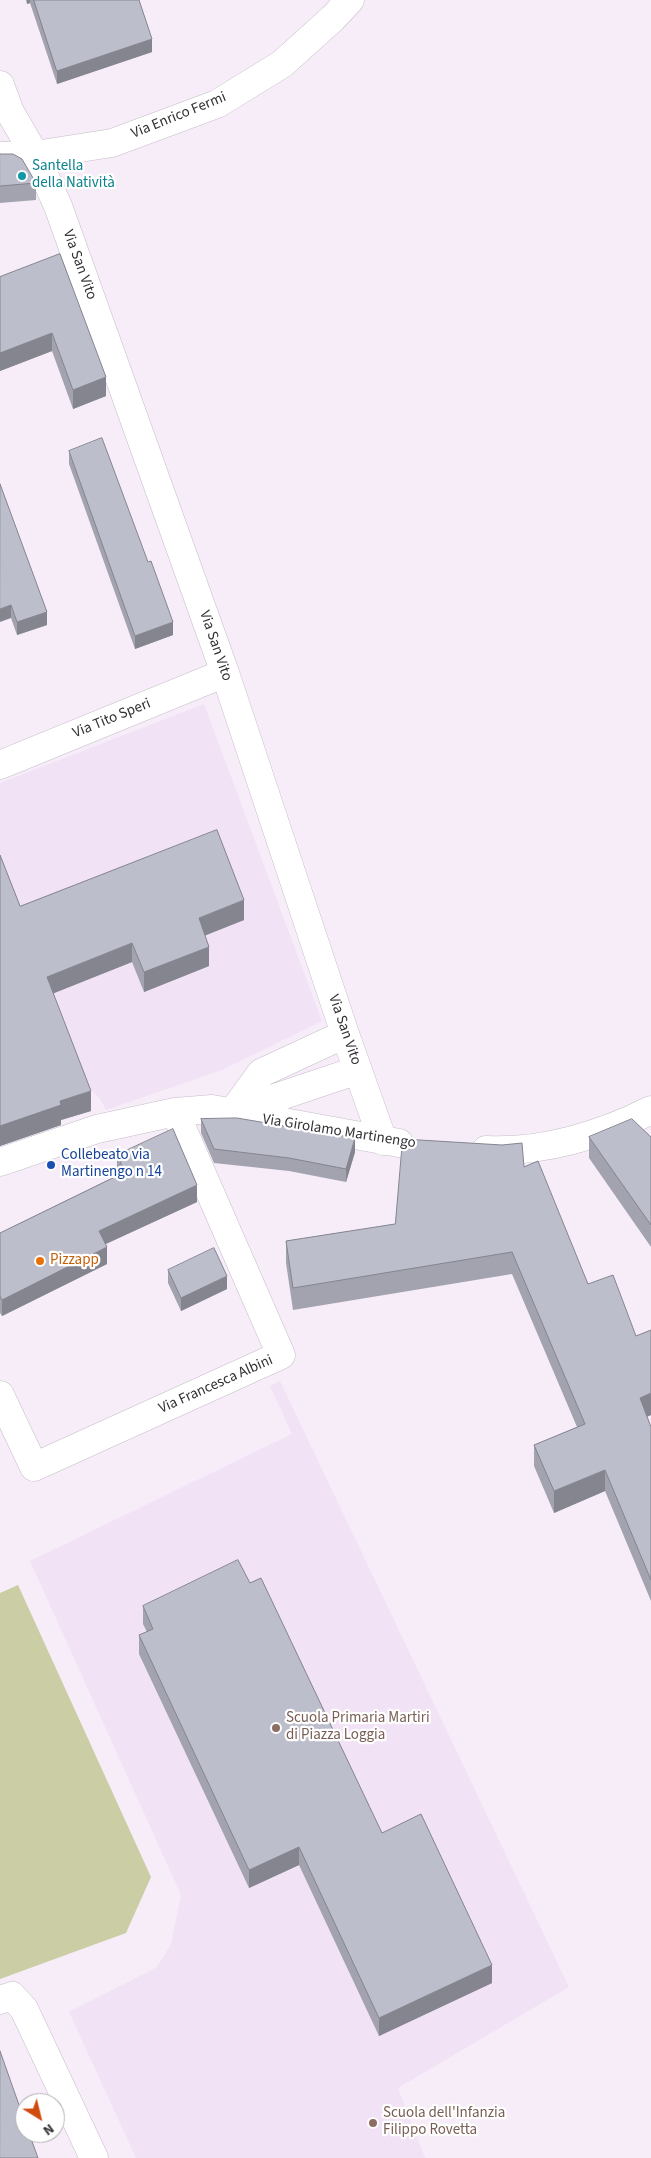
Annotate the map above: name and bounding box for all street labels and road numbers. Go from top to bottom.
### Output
street label: Via Enrico Fermi [129,89,229,143]
street label: Via San Vito [58,228,100,302]
street label: Via San Vito [195,608,235,684]
street label: Via Tito Speri [70,695,154,743]
street label: Via San Vito [324,992,364,1068]
street label: Via Girolamo Martinengo [261,1111,417,1153]
street label: Via Francesca Albini [156,1352,276,1418]

